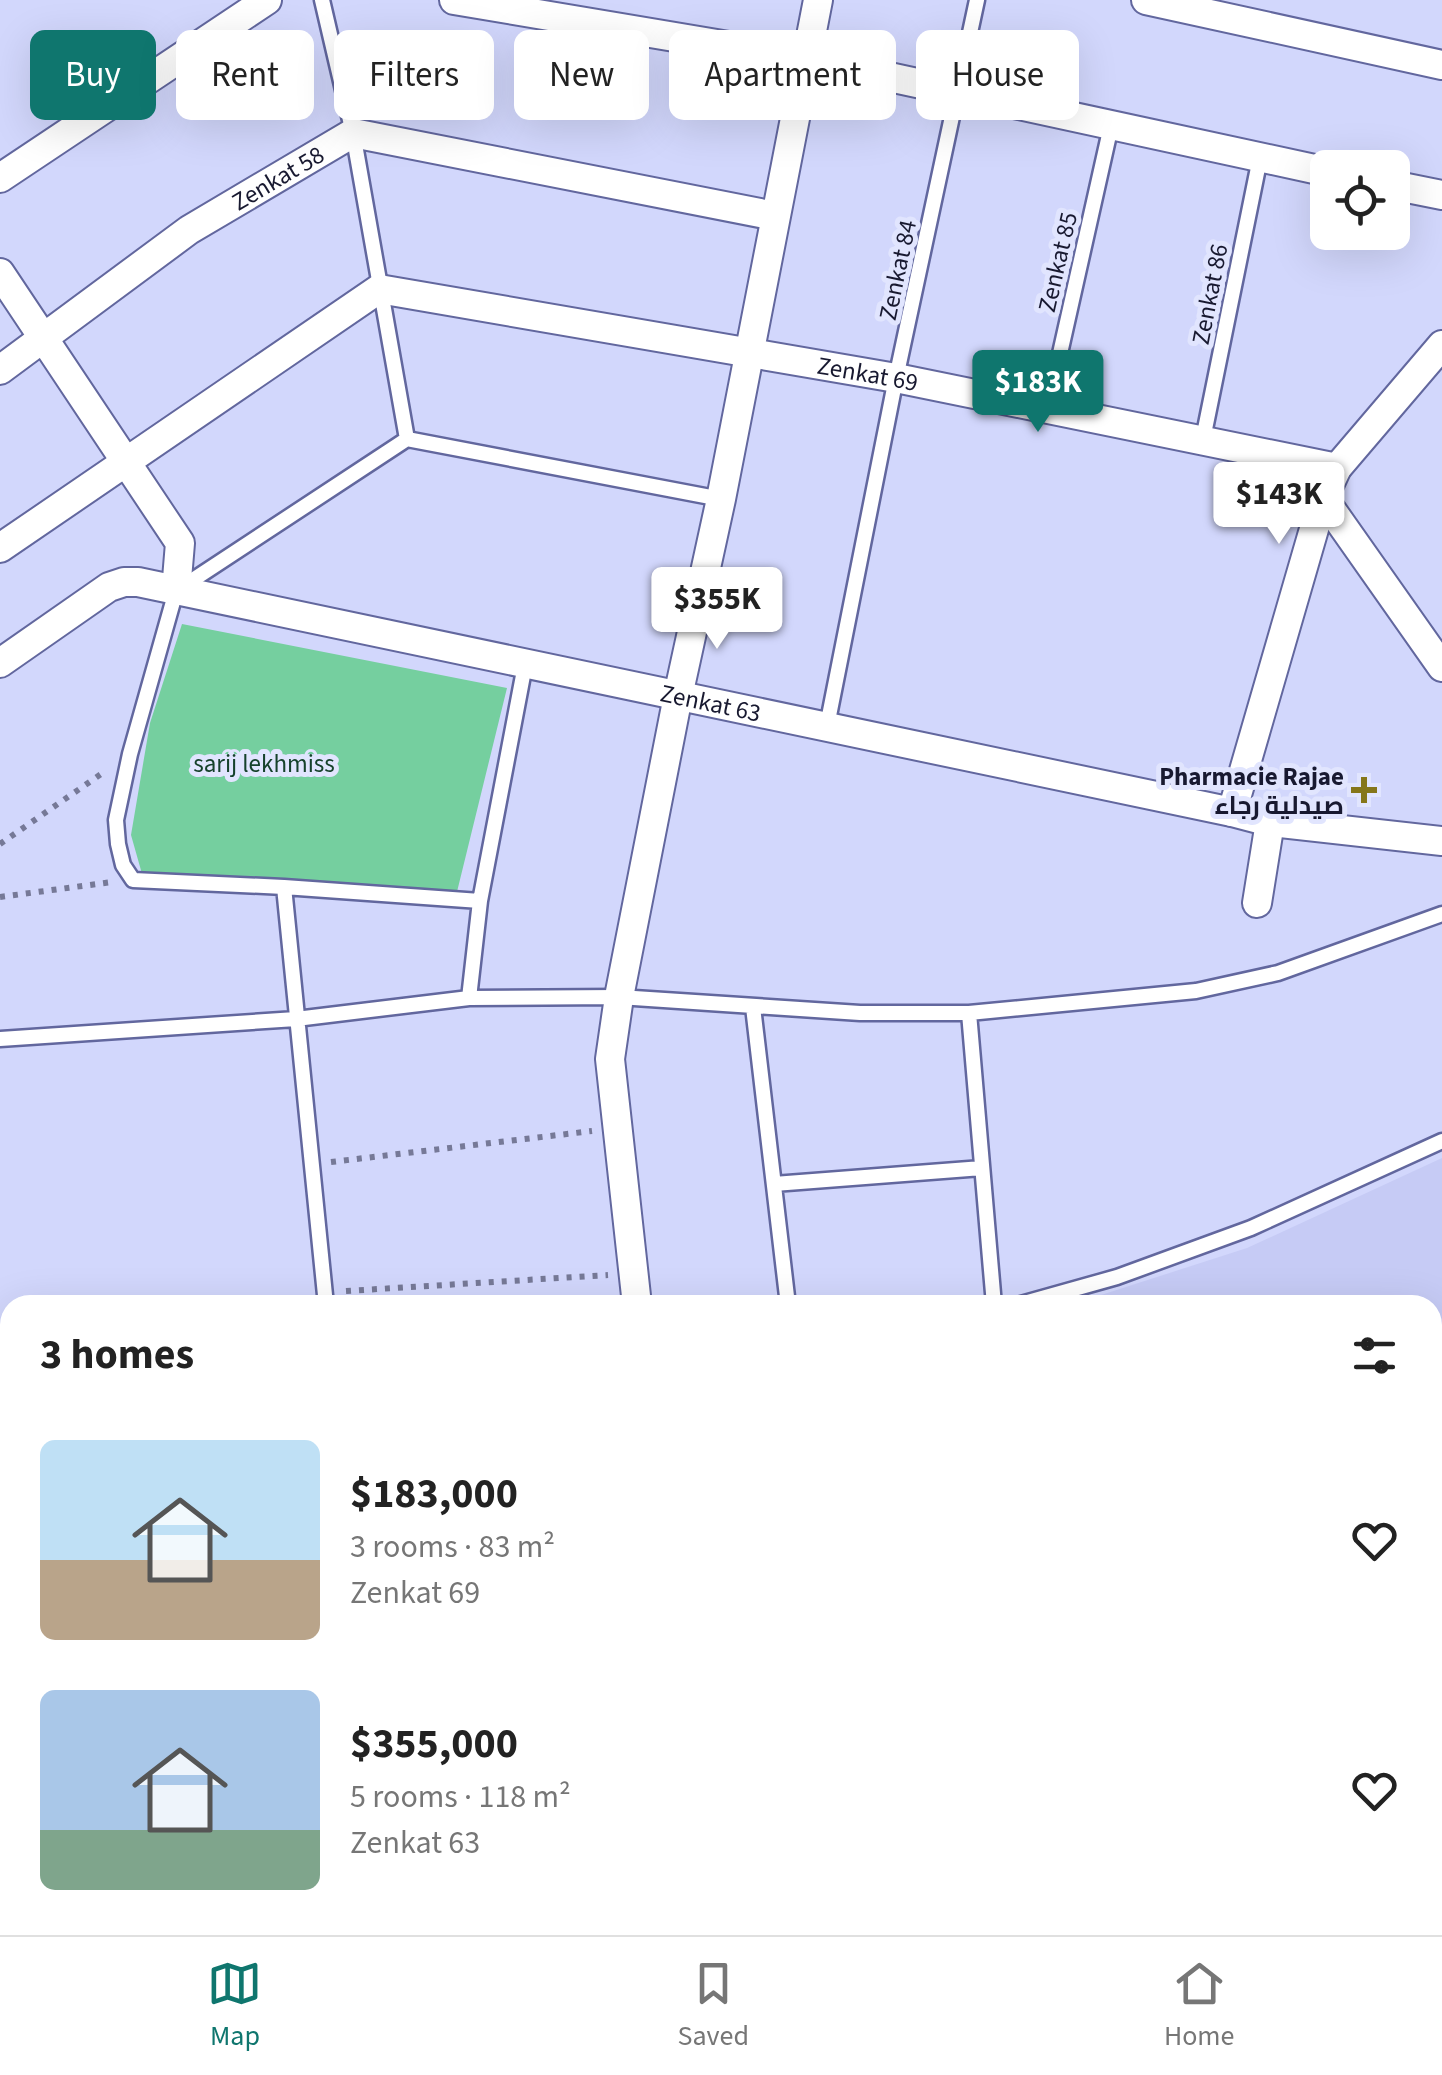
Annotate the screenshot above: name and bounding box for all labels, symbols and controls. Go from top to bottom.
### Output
chip: Buy [30,30,156,120]
chip: Rent [176,30,314,120]
chip: Filters [334,30,494,120]
chip: New [514,30,649,120]
chip: Apartment [669,30,896,120]
chip: House [916,30,1079,120]
street label: Zenkat 58 [225,137,331,220]
map controls [1310,150,1410,250]
button: locate [1310,150,1410,250]
street label: Zenkat 85 [1029,209,1087,316]
street label: Zenkat 84 [870,217,926,324]
street label: Zenkat 86 [1183,241,1237,348]
street label: Zenkat 69 [814,348,921,401]
pin: $183K [968,350,1108,435]
text: $183K [994,359,1082,405]
pin: $143K [1209,462,1349,547]
text: $143K [1235,471,1323,517]
pin: $355K [647,567,787,652]
text: $355K [673,576,761,622]
street label: Zenkat 63 [657,675,764,731]
park label: sarij lekhmiss [193,746,335,782]
place label: Pharmacie Rajae صيدلية رجاء [1159,759,1344,824]
marker: Pharmacie Rajae صيدلية رجاء [1353,779,1375,801]
text: 3 homes [40,1325,194,1385]
icon: filters [1347,1328,1402,1383]
text: $183,000 [350,1464,518,1524]
icon: home [120,1480,240,1600]
icon: heart [1347,1513,1402,1568]
text: 3 rooms · 83 m² [350,1524,555,1570]
text: Zenkat 69 [350,1570,480,1616]
text: $355,000 [350,1714,518,1774]
icon: home [120,1730,240,1850]
icon: heart [1347,1763,1402,1818]
text: 5 rooms · 118 m² [350,1774,571,1820]
text: Zenkat 63 [350,1820,480,1866]
tab: Map [207,1956,262,2056]
tab: Saved [677,1956,749,2056]
tab: Home [1164,1956,1234,2056]

